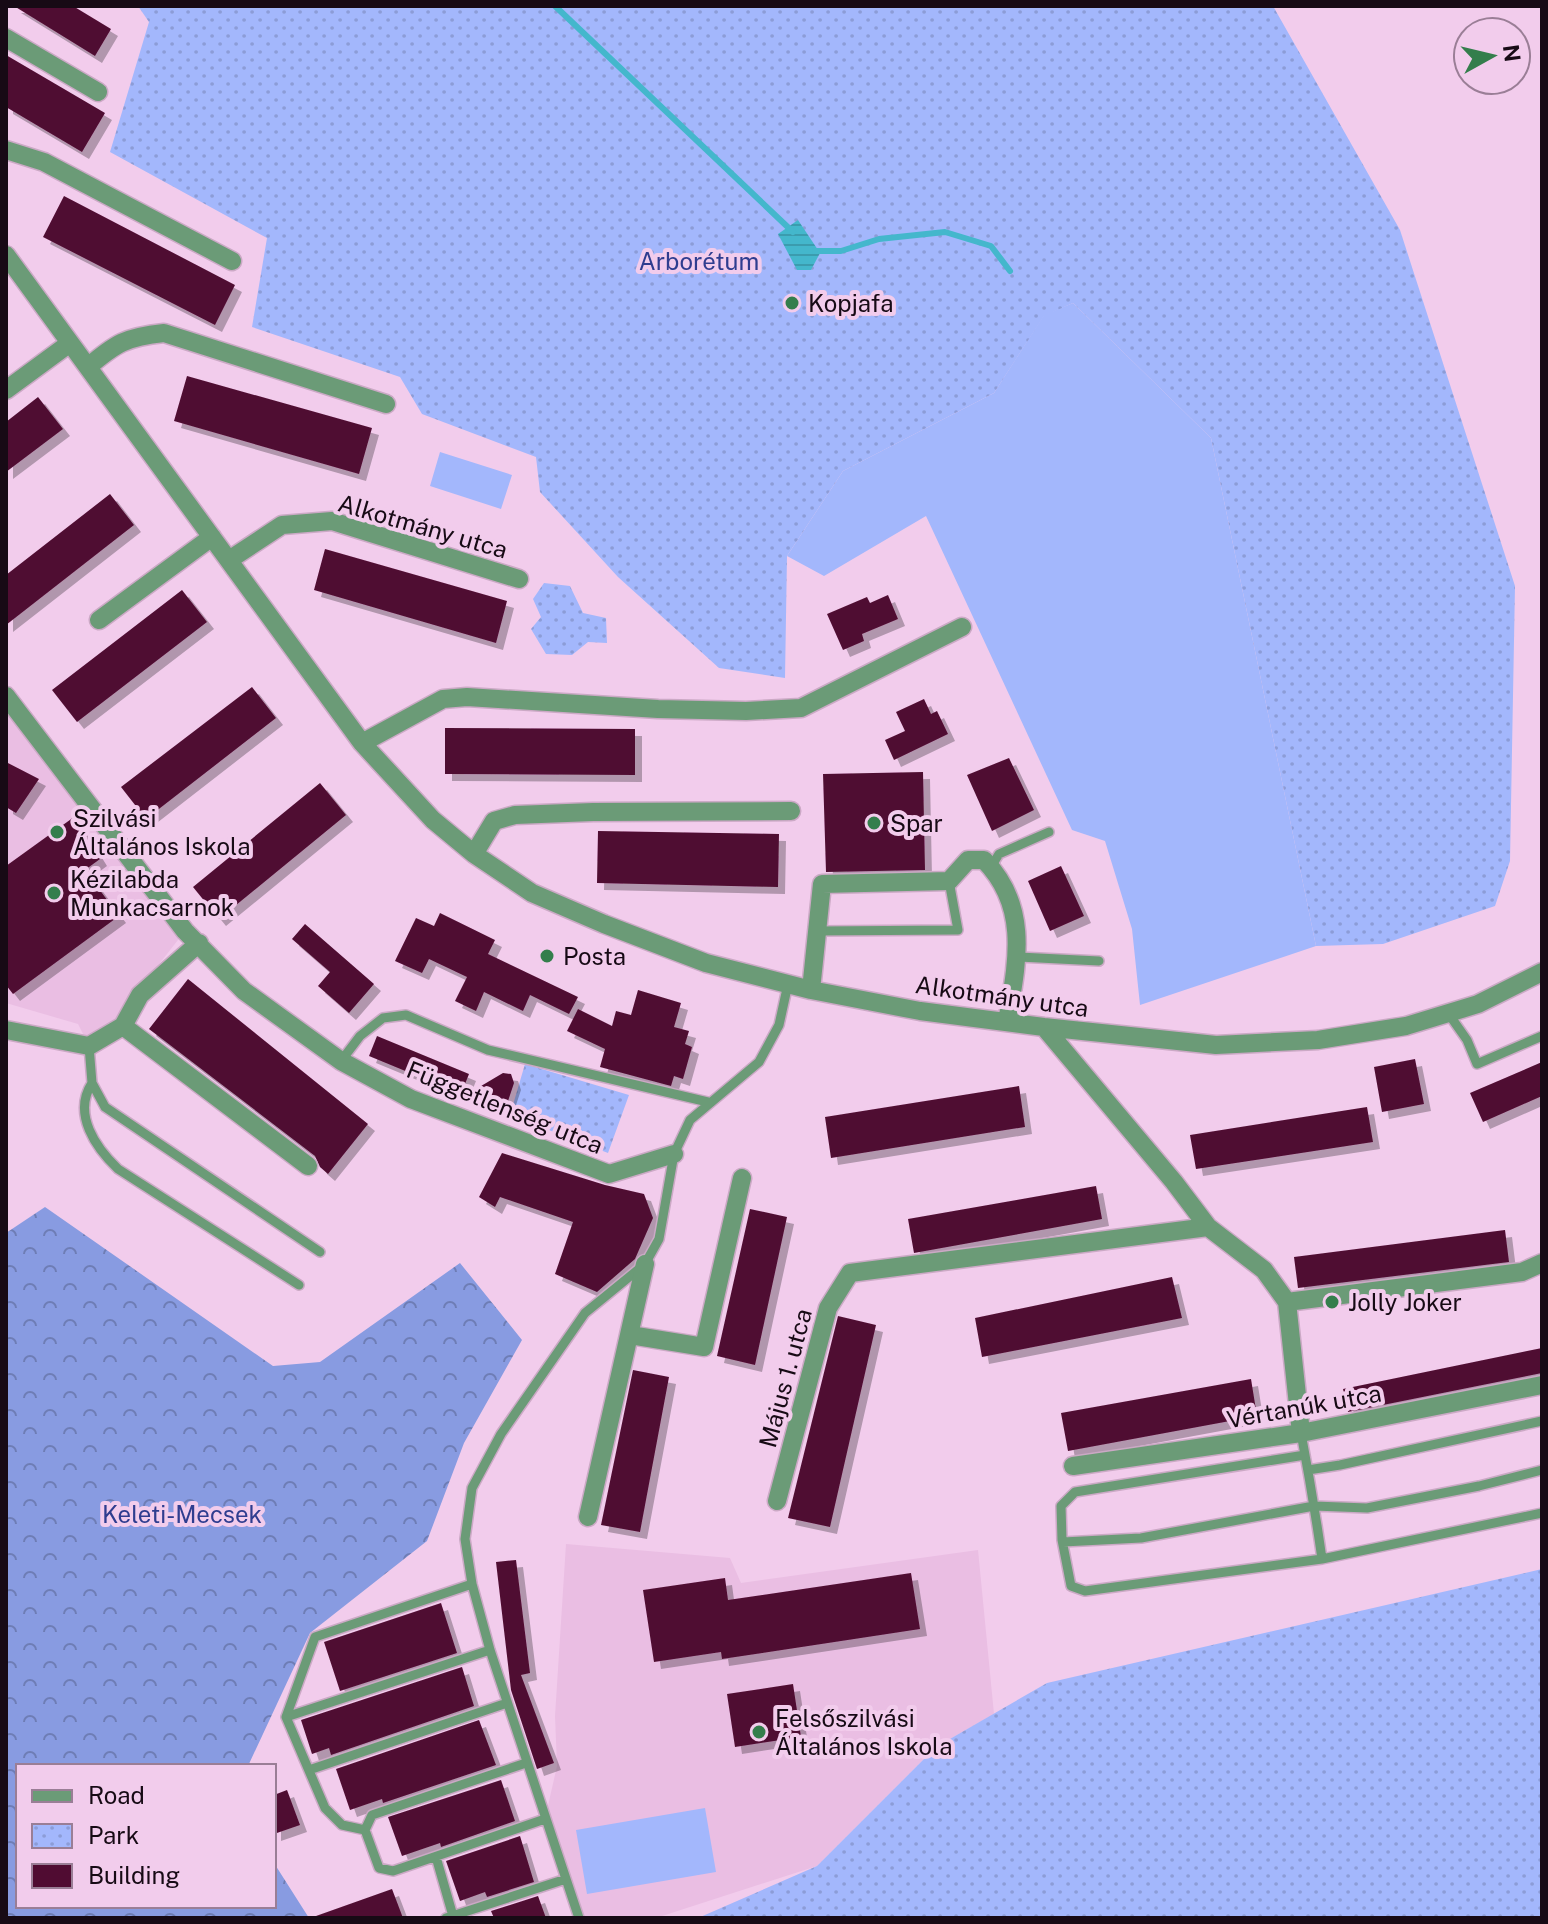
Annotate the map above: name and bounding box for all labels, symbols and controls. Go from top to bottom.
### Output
north arrow [1452,16,1532,96]
text: N [1498,43,1526,64]
park label: Arborétum [639,247,759,275]
place label: Kopjafa [808,289,894,317]
marker: Kopjafa [783,294,801,312]
street label: Alkotmány utca [335,488,511,564]
place label: Szilvási Általános Iskola [73,804,250,860]
place label: Spar [890,809,943,837]
marker: Spar [865,814,883,832]
marker: Szilvási Általános Iskola [48,823,66,841]
place label: Kézilabda Munkacsarnok [70,865,234,921]
marker: Kézilabda Munkacsarnok [45,884,63,902]
place label: Posta [563,942,626,970]
marker: Posta [538,947,556,965]
street label: Alkotmány utca [914,970,1090,1022]
street label: Függetlenség utca [403,1055,607,1159]
place label: Jolly Joker [1348,1288,1462,1316]
marker: Jolly Joker [1323,1293,1341,1311]
street label: Május 1. utca [753,1306,817,1450]
street label: Vértanúk utca [1224,1379,1384,1433]
park label: Keleti-Mecsek [102,1500,262,1528]
place label: Felsőszilvási Általános Iskola [775,1704,952,1760]
marker: Felsőszilvási Általános Iskola [750,1723,768,1741]
legend [16,1764,276,1908]
text: Road [88,1781,145,1809]
text: Park [88,1821,139,1849]
text: Building [88,1861,180,1889]

